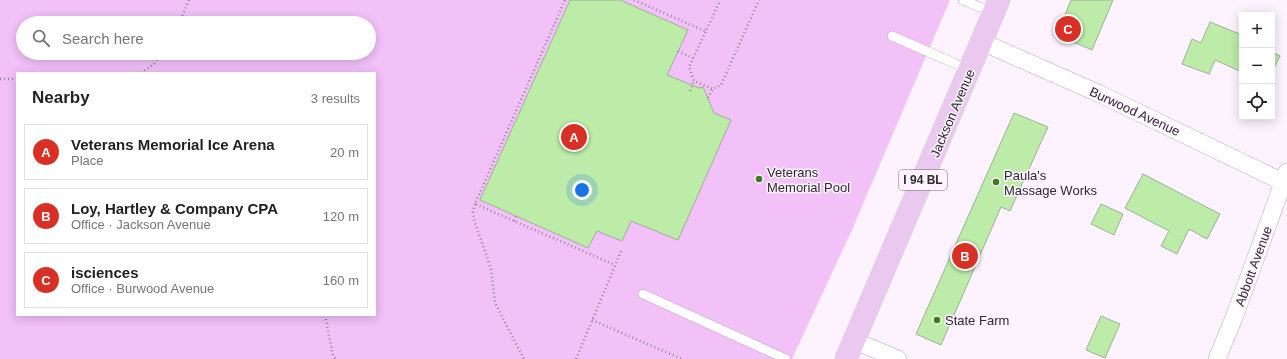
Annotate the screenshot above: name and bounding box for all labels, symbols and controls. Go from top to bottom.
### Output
map controls [1239,12,1275,120]
button: + [1239,12,1275,48]
pin: C [1055,14,1081,44]
search box [16,16,376,60]
icon: search [30,27,52,49]
text: Search here [62,30,144,47]
button: − [1239,48,1275,84]
street label: Jackson Avenue [927,67,978,160]
street label: Burwood Avenue [1087,84,1182,139]
button: locate [1239,84,1275,120]
text: Nearby [32,88,90,107]
text: 3 results [311,91,360,106]
pin: A [561,122,587,152]
text: Veterans Memorial Ice Arena [71,136,275,153]
text: A [41,145,51,160]
text: 20 m [330,145,359,160]
text: Place [71,153,104,168]
place label: Veterans Memorial Pool [767,165,850,195]
place label: Paula's Massage Works [1004,168,1097,198]
road number: I 94 BL [899,170,947,190]
marker: Veterans Memorial Pool [754,174,764,184]
marker: Paula's Massage Works [991,177,1001,187]
your location [572,180,592,200]
text: Loy, Hartley & Company CPA [71,200,278,217]
text: B [41,209,51,224]
text: 120 m [323,209,359,224]
text: Office · Jackson Avenue [71,217,211,232]
street label: Abbott Avenue [1232,224,1275,308]
pin: B [952,241,978,271]
text: isciences [71,264,139,281]
text: C [41,273,51,288]
text: 160 m [323,273,359,288]
text: Office · Burwood Avenue [71,281,214,296]
place label: State Farm [945,313,1009,328]
marker: State Farm [932,315,942,325]

